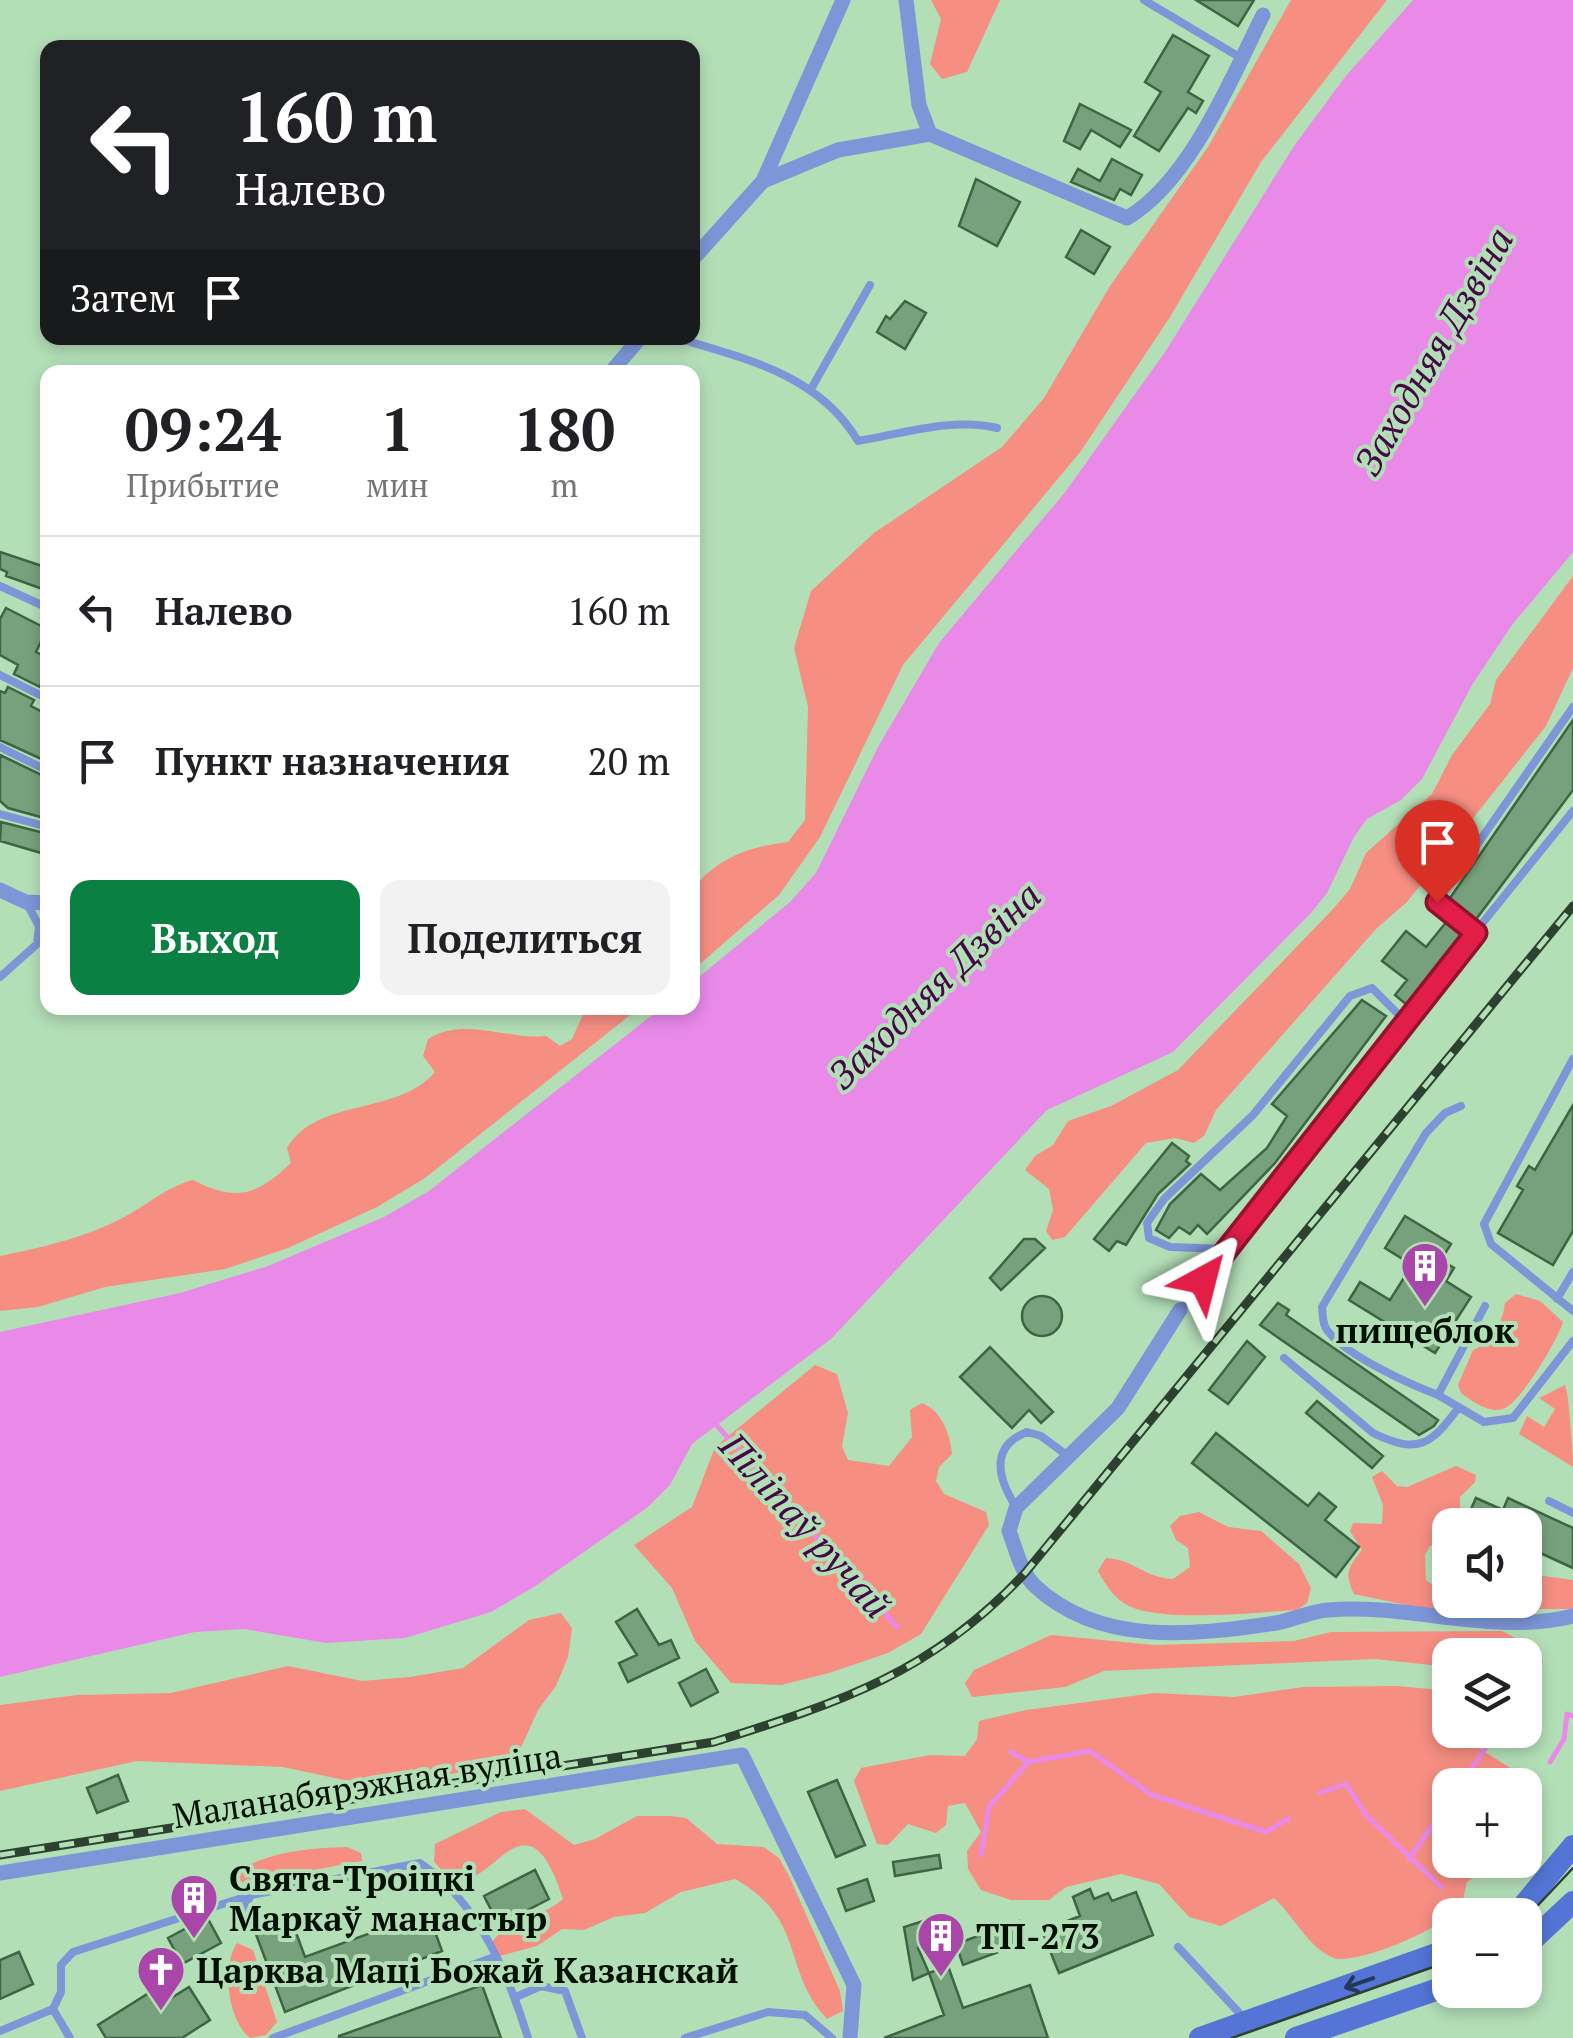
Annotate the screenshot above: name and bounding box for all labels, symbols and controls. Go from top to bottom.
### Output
text: 160 m [235,69,437,162]
icon: left [70,80,200,210]
text: Налево [235,158,386,218]
water label: Заходняя Дзвіна [1342,218,1524,484]
icon: arrive [196,270,251,325]
text: Затем [70,273,176,323]
text: 09:24 [125,389,281,468]
text: 1 [380,389,414,468]
text: 180 [513,389,615,468]
text: Прибытие [126,464,280,506]
text: мин [366,464,429,506]
text: m [550,464,578,506]
icon: left [70,584,125,639]
text: Налево [155,586,293,636]
text: 160 m [567,586,670,636]
icon: arrive [70,734,125,789]
text: Пункт назначения [155,736,510,786]
text: 20 m [587,736,670,786]
pin [1395,800,1480,903]
icon: arrive [1410,815,1465,870]
water label: Заходняя Дзвіна [817,871,1051,1099]
button: Выход [70,880,360,995]
button: Поделиться [380,880,670,995]
position arrow [1151,1228,1255,1332]
building icon: пищеблок [1399,1240,1451,1308]
place label: пищеблок [1335,1307,1515,1353]
water label: Піліпаў ручай [709,1421,903,1628]
map controls [1432,1508,1542,2008]
button: sound [1432,1508,1542,1618]
button: layers [1432,1638,1542,1748]
street label: Маланабярэжная вуліца [169,1732,565,1838]
button: + [1432,1768,1542,1878]
place label: Свята-Троіцкі Маркаў манастыр [229,1855,547,1941]
building icon: Свята-Троіцкі Маркаў манастыр [168,1872,220,1940]
button: − [1432,1898,1542,2008]
building icon: ТП-273 [915,1910,967,1978]
place label: ТП-273 [976,1913,1100,1959]
church icon: Царква Маці Божай Казанскай [135,1944,187,2012]
place label: Царква Маці Божай Казанскай [196,1947,739,1993]
one-way arrow [1344,1975,1375,1993]

